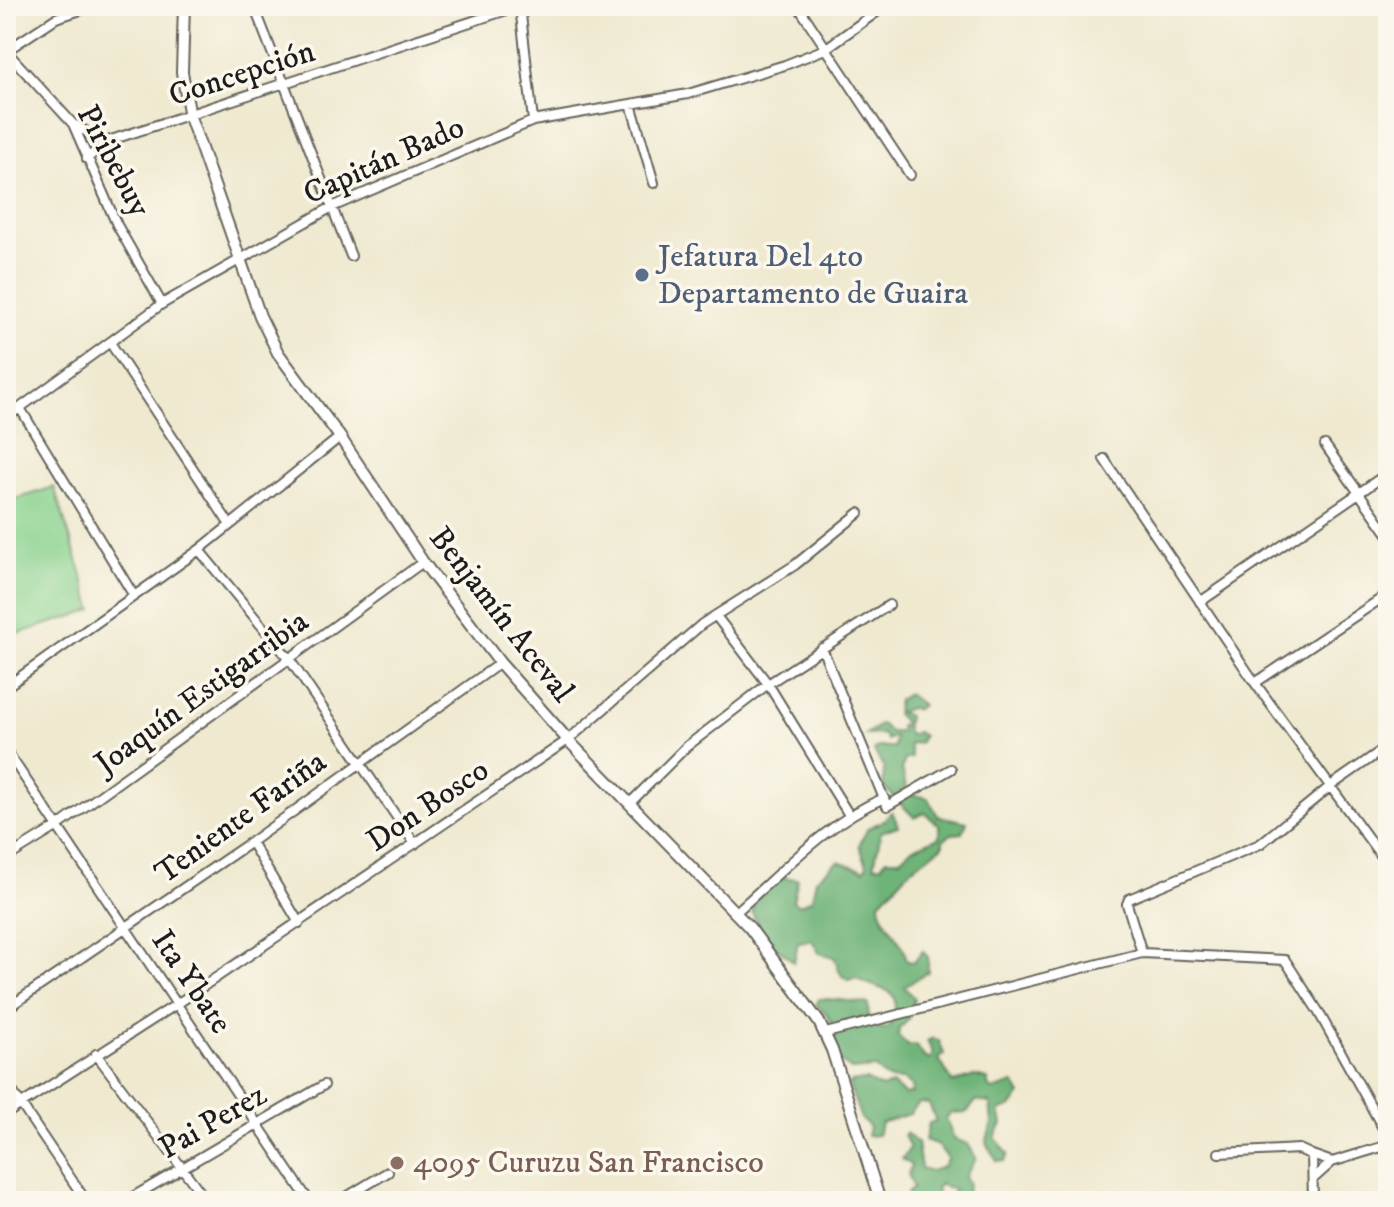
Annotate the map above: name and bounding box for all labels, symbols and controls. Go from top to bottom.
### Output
street label: Concepción [164,32,320,116]
street label: Piribebuy [67,98,159,224]
street label: Capitán Bado [297,108,471,214]
place label: Jefatura Del 4to Departamento de Guaira [655,237,969,314]
marker: Jefatura Del 4to Departamento de Guaira [633,266,651,284]
street label: Benjamín Aceval [420,519,582,711]
street label: Joaquín Estigarribia [85,602,317,786]
street label: Teniente Fariña [147,742,335,894]
street label: Don Bosco [359,751,497,861]
street label: Ita Ybate [142,922,240,1042]
street label: Pai Perez [152,1075,274,1169]
place label: 4095 Curuzu San Francisco [413,1143,764,1183]
marker: 4095 Curuzu San Francisco [388,1154,406,1172]

